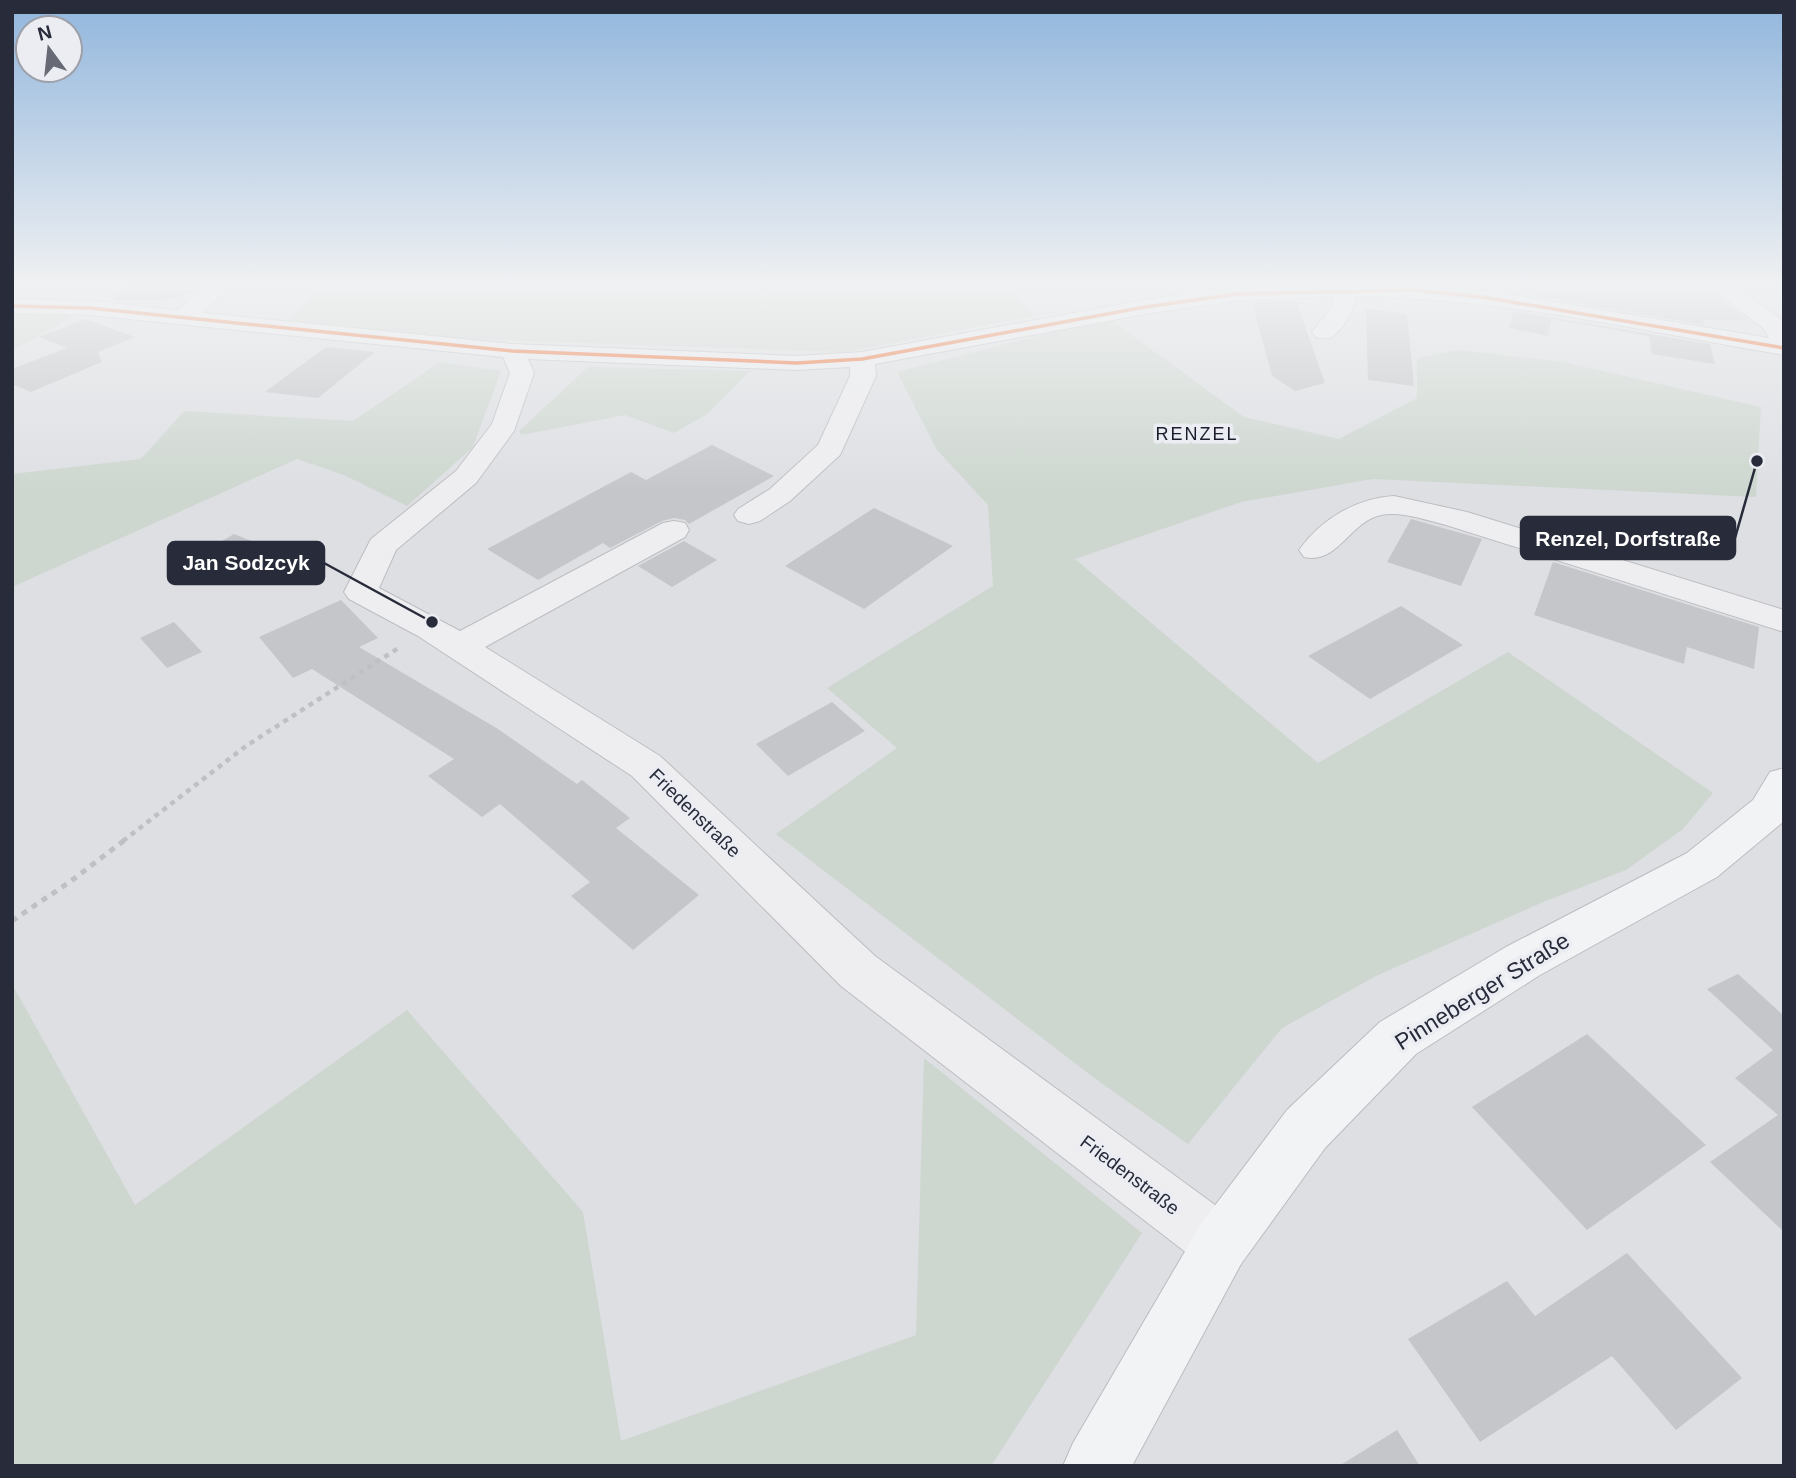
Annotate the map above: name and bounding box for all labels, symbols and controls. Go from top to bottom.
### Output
north arrow [14,14,84,84]
text: N [35,21,54,45]
district label: RENZEL [1155,424,1239,444]
callout: Renzel, Dorfstraße [1521,517,1735,559]
text: Renzel, Dorfstraße [1535,527,1721,550]
callout: Jan Sodzcyk [168,542,324,584]
text: Jan Sodzcyk [182,551,310,574]
street label: Friedenstraße [645,764,745,862]
street label: Pinneberger Straße [1390,927,1574,1055]
street label: Friedenstraße [1076,1131,1184,1219]

